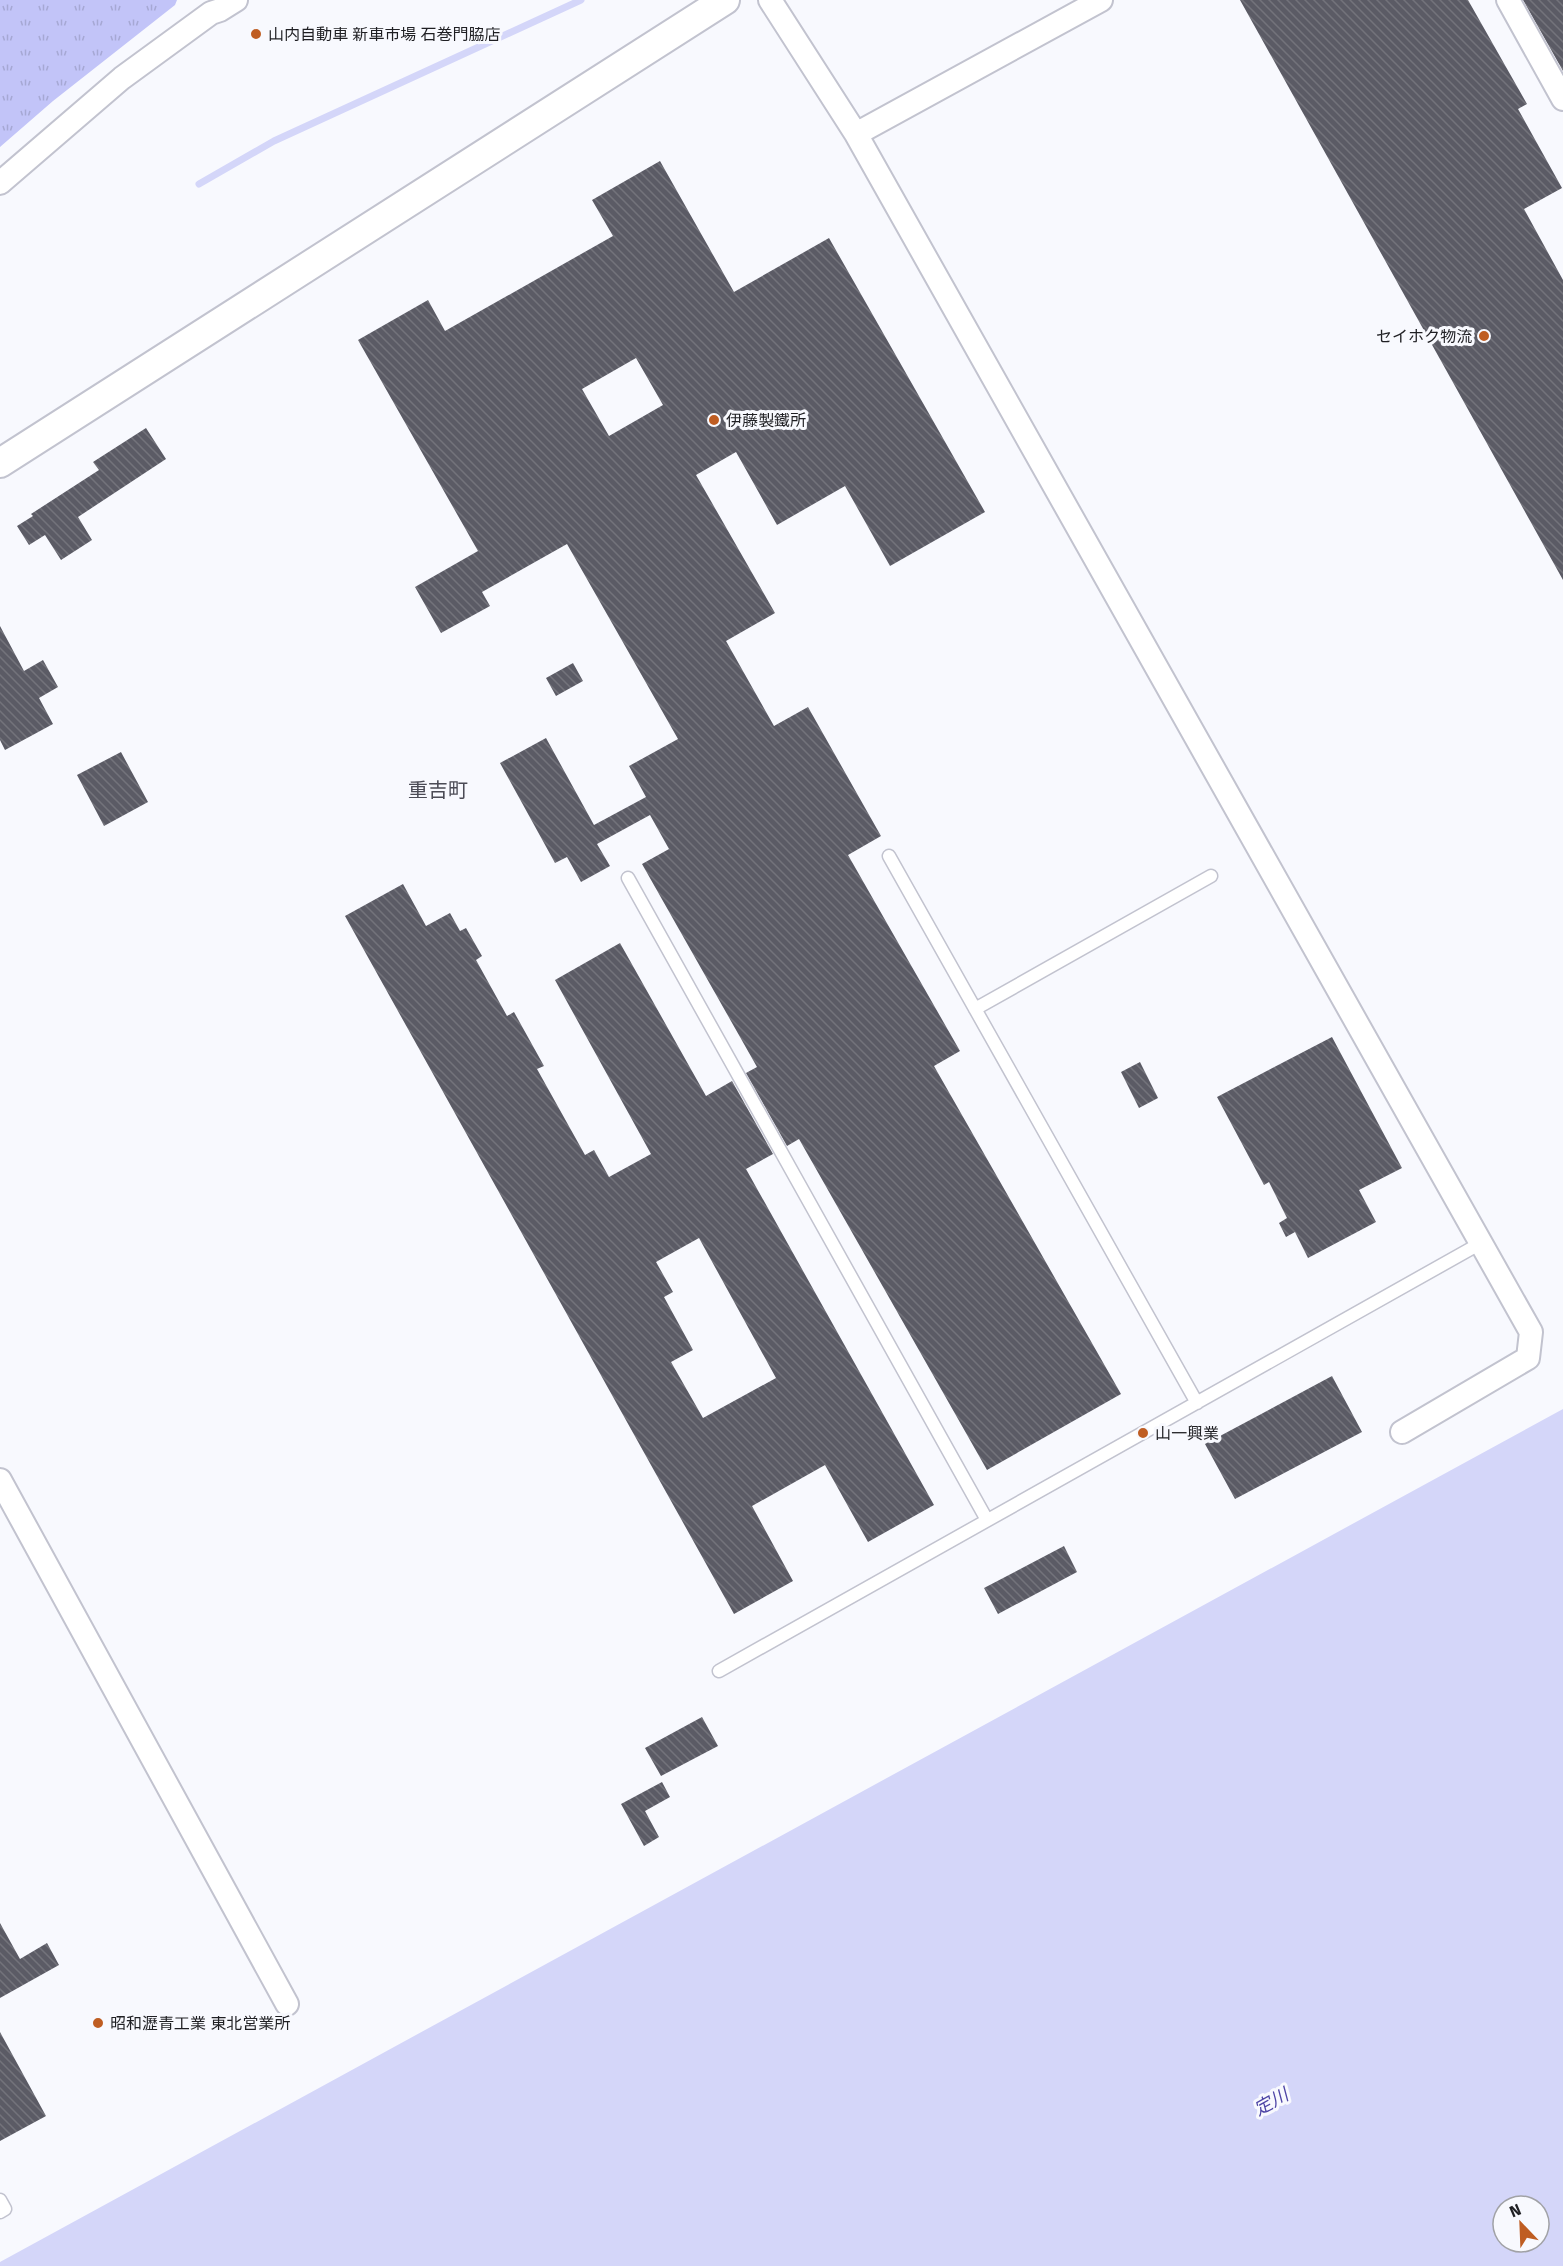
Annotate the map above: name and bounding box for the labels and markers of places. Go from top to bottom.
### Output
place label: 山内自動車 新車市場 石巻門脇店 [268,25,500,44]
marker: 山内自動車 新車市場 石巻門脇店 [249,27,263,41]
place label: セイホク物流 [1376,327,1472,346]
marker: セイホク物流 [1477,329,1491,343]
place label: 伊藤製鐵所 [726,411,806,430]
marker: 伊藤製鐵所 [707,413,721,427]
place label: 山一興業 [1155,1424,1219,1443]
marker: 山一興業 [1136,1426,1150,1440]
place label: 昭和瀝青工業 東北営業所 [110,2014,290,2033]
marker: 昭和瀝青工業 東北営業所 [91,2016,105,2030]

